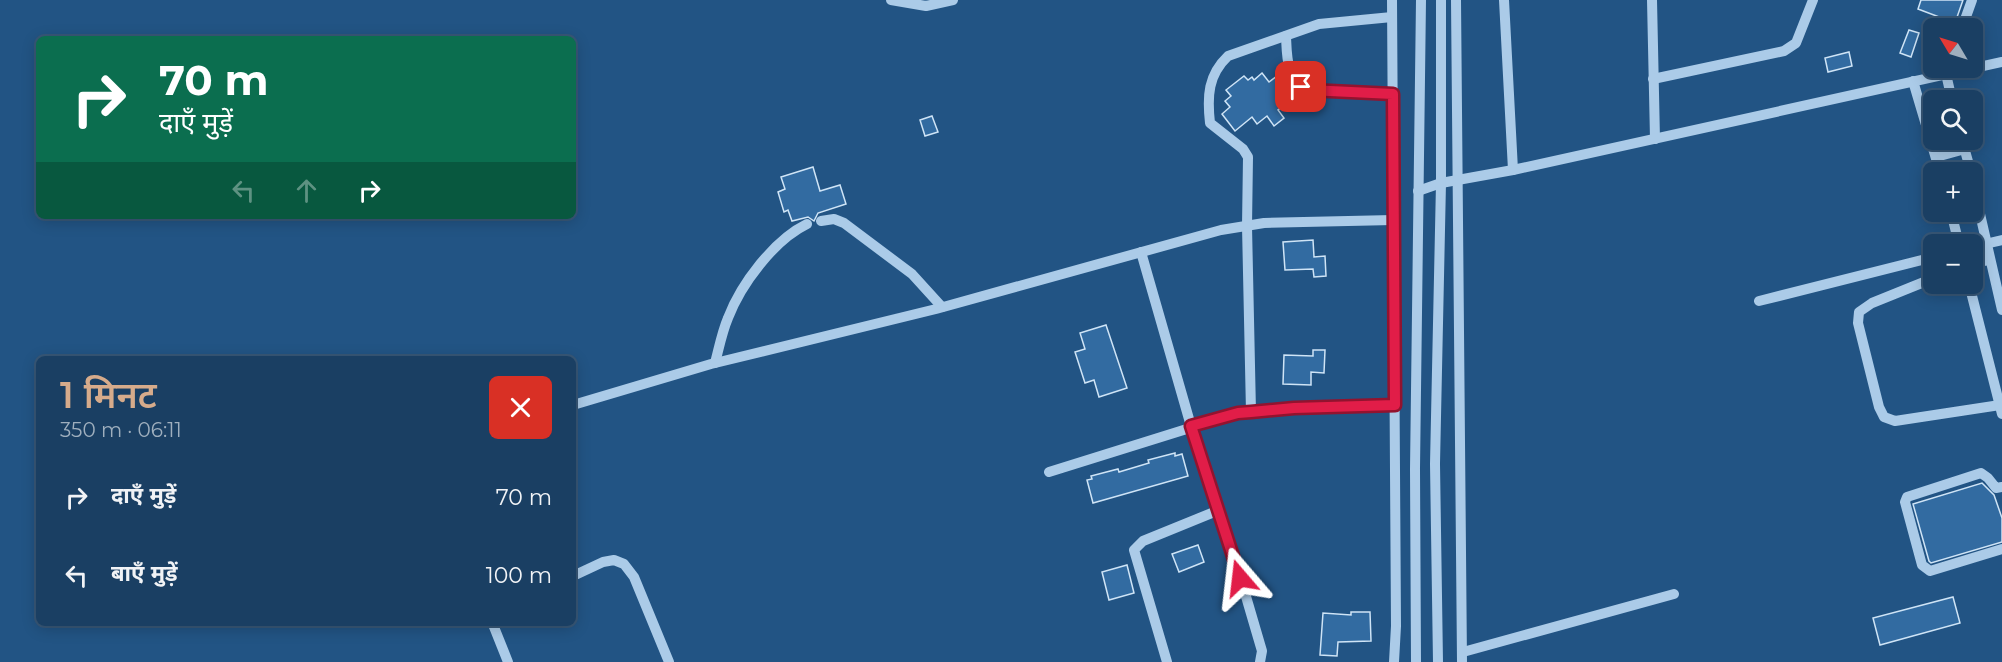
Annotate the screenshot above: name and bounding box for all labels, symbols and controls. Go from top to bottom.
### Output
north arrow [1923,18,1983,78]
map controls [1923,18,1983,294]
text: 70 m [159,54,269,106]
icon: right [60,60,138,138]
pin [1275,61,1326,112]
icon: arrive [1284,70,1317,103]
button: search [1923,90,1983,150]
text: दाएँ मुड़ें [159,106,233,139]
button: + [1923,162,1983,222]
icon: left [227,174,260,207]
icon: ahead [290,174,323,207]
icon: right [353,174,386,207]
button: − [1923,234,1983,294]
text: 1 मिनट [60,373,157,417]
button: close [489,376,552,439]
text: 350 m · 06:11 [60,418,182,442]
icon: right [60,481,93,514]
text: दाएँ मुड़ें [111,482,176,509]
text: 70 m [496,484,552,511]
position arrow [1208,546,1272,610]
icon: left [60,559,93,592]
text: बाएँ मुड़ें [111,560,178,587]
text: 100 m [486,562,552,589]

